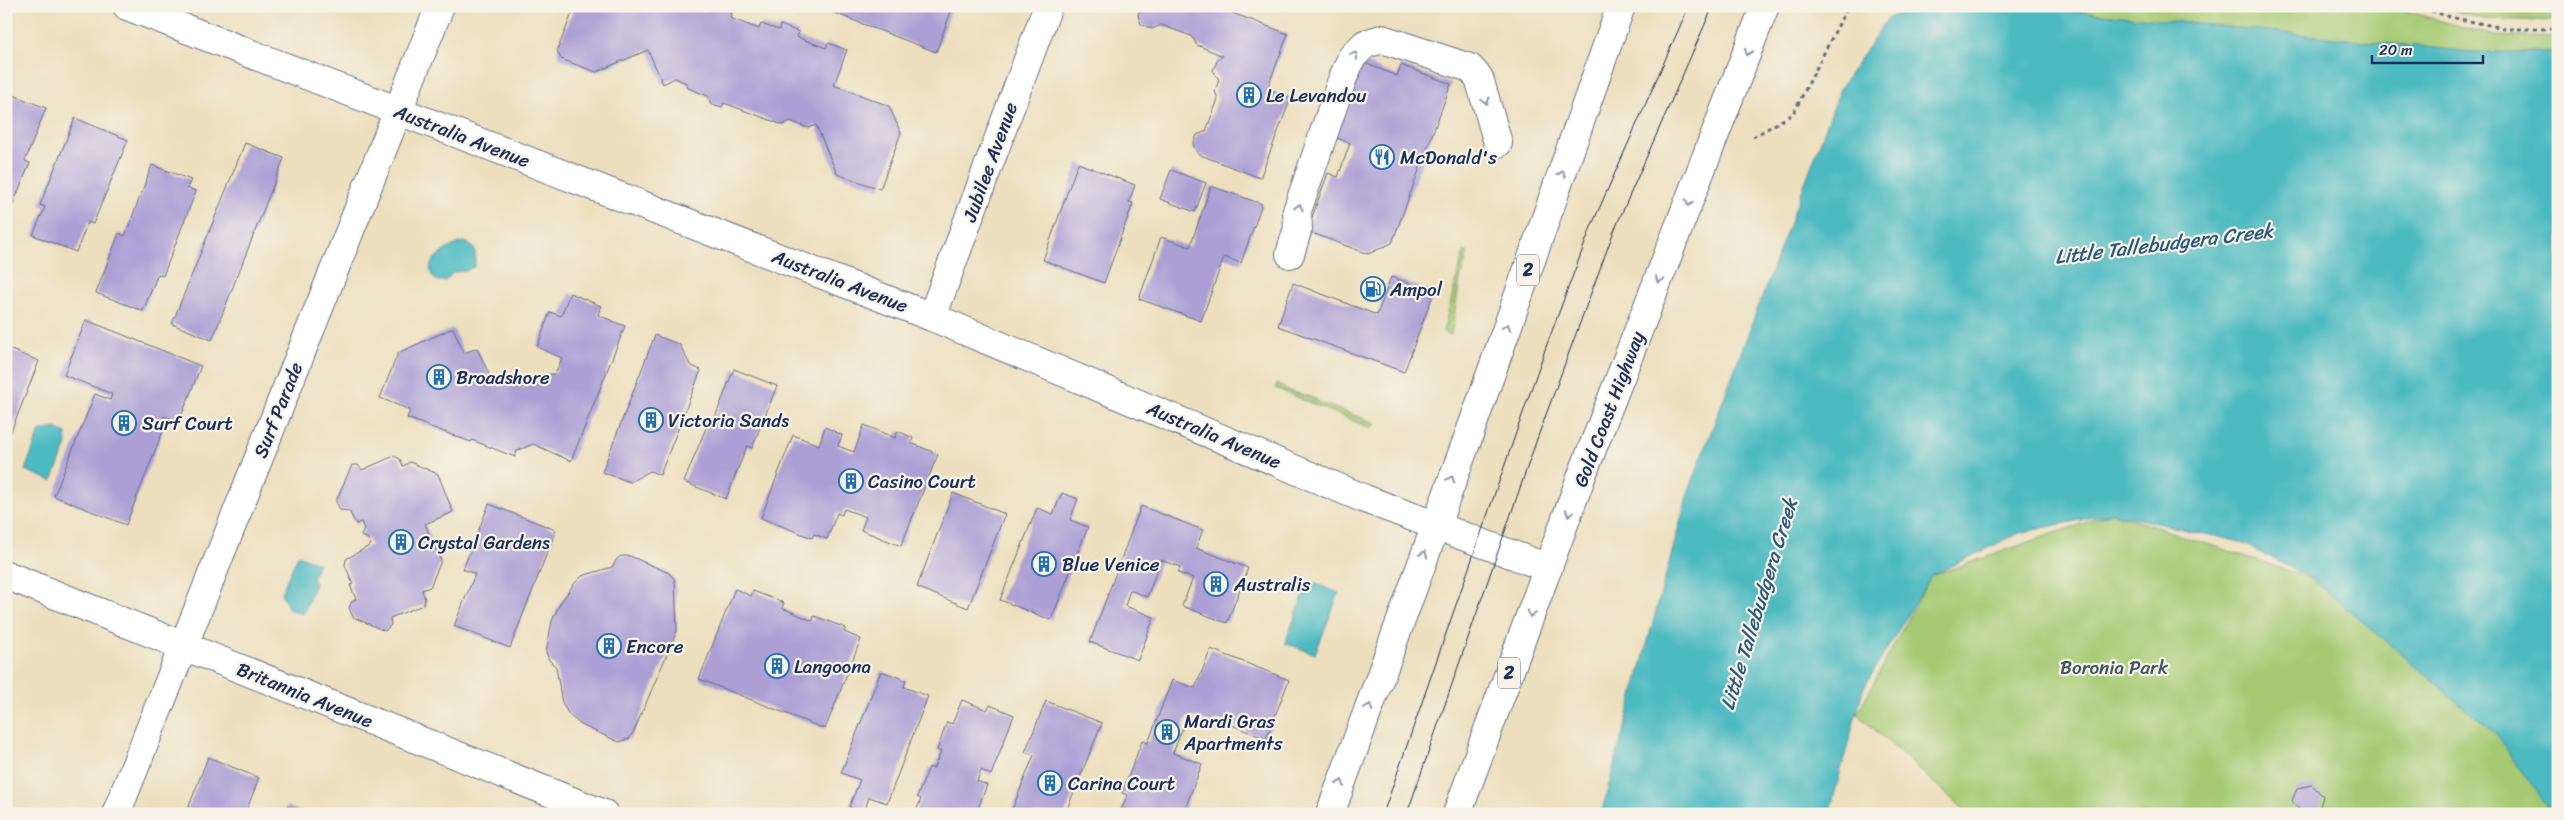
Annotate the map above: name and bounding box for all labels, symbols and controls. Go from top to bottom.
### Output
scale bar [2372,32,2483,64]
text: 20 m [2379,37,2413,63]
one-way arrow [1743,47,1754,56]
one-way arrow [1350,52,1358,61]
place label: Le Levandou [1266,79,1367,112]
building icon: Le Levandou [1236,82,1262,108]
street label: Australia Avenue [388,95,535,177]
one-way arrow [1480,96,1490,104]
street label: Jubilee Avenue [953,97,1027,227]
place label: McDonald's [1400,141,1497,174]
restaurant icon: McDonald's [1369,144,1395,170]
one-way arrow [1556,170,1566,179]
one-way arrow [1685,199,1695,207]
one-way arrow [1293,202,1304,211]
water label: Little Tallebudgera Creek [2053,213,2277,275]
street label: Australia Avenue [766,240,913,322]
road number: 2 [1517,254,1539,286]
place label: Ampol [1389,273,1443,306]
one-way arrow [1655,275,1665,284]
fuel station icon: Ampol [1360,276,1386,302]
one-way arrow [1501,323,1511,332]
street label: Gold Coast Highway [1564,326,1654,492]
street label: Surf Parade [244,357,312,463]
place label: Broadshore [456,361,550,394]
building icon: Broadshore [426,364,452,390]
street label: Australia Avenue [1141,391,1287,478]
place label: Victoria Sands [668,404,789,437]
place label: Surf Court [142,407,233,440]
building icon: Victoria Sands [638,407,664,433]
building icon: Surf Court [111,410,137,436]
place label: Casino Court [868,465,976,498]
building icon: Casino Court [838,468,864,494]
one-way arrow [1445,476,1455,484]
water label: Little Tallebudgera Creek [1710,493,1808,714]
one-way arrow [1565,508,1575,517]
place label: Crystal Gardens [418,526,550,559]
building icon: Crystal Gardens [388,529,414,555]
place label: Blue Venice [1062,548,1160,581]
one-way arrow [1418,550,1428,559]
building icon: Blue Venice [1031,551,1057,577]
place label: Australis [1233,568,1311,601]
building icon: Australis [1203,571,1229,597]
one-way arrow [1527,609,1537,618]
place label: Encore [626,630,684,663]
building icon: Encore [596,633,622,659]
place label: Langoona [794,650,872,683]
park label: Boronia Park [2060,651,2169,684]
street label: Britannia Avenue [232,653,378,737]
building icon: Langoona [764,653,790,679]
road number: 2 [1498,658,1520,688]
one-way arrow [1363,703,1373,711]
place label: Mardi Gras Apartments [1183,705,1283,760]
building icon: Mardi Gras Apartments [1154,719,1180,745]
place label: Carina Court [1068,767,1175,800]
building icon: Carina Court [1037,770,1063,796]
one-way arrow [1335,779,1345,788]

